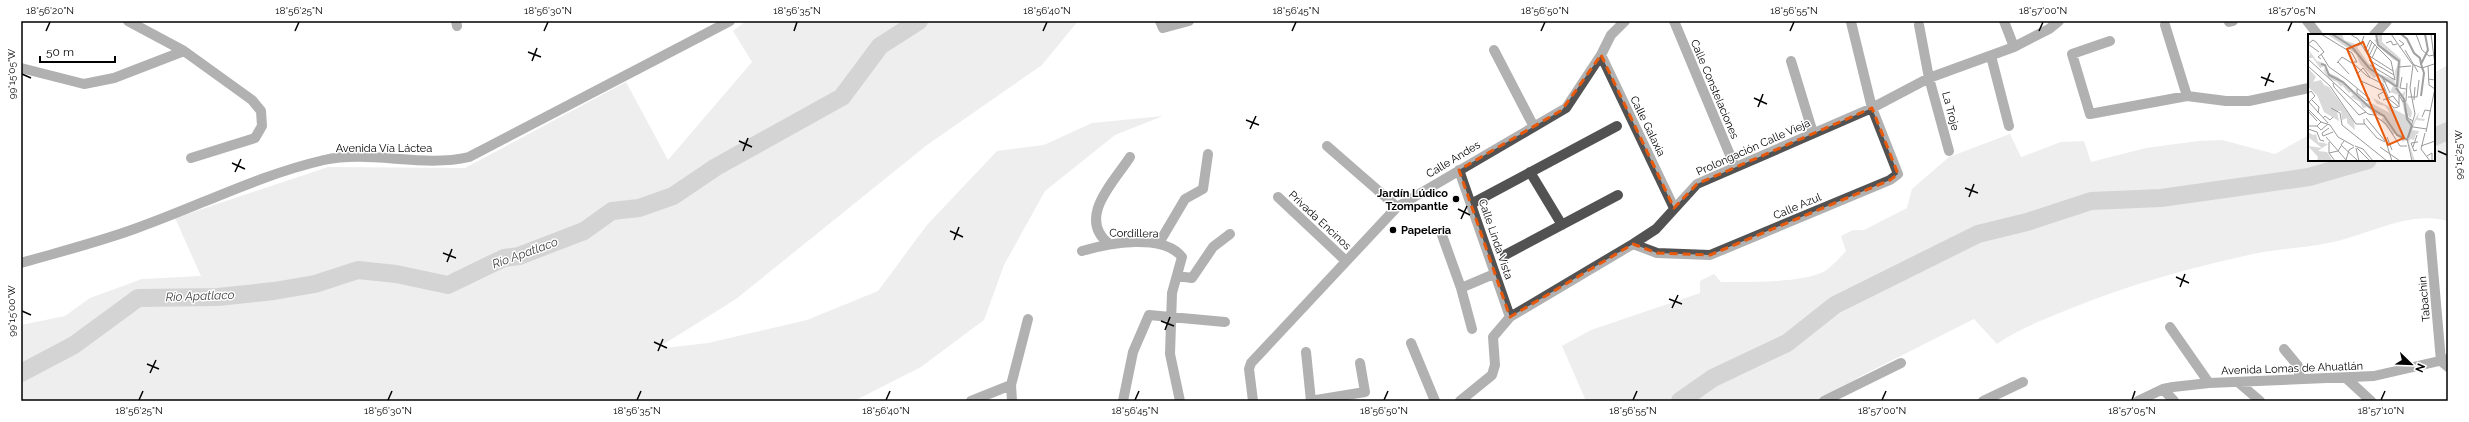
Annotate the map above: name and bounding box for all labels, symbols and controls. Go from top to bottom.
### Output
text: 18°56'20"N [26,5,74,16]
text: 18°56'25"N [275,5,323,16]
text: 18°56'30"N [524,5,572,16]
text: 18°56'35"N [773,5,821,16]
text: 18°56'40"N [1023,5,1071,16]
text: 18°56'45"N [1273,5,1319,16]
text: 18°56'50"N [1521,5,1569,16]
text: 18°56'55"N [1770,5,1818,16]
text: 18°57'00"N [2019,5,2067,16]
text: 18°57'05"N [2268,5,2316,16]
inset map [2308,34,2435,161]
street label: Calle Constelaciones [1688,37,1741,141]
scale bar [40,38,115,64]
text: 50 m [46,45,74,59]
text: 99°15'05"W [6,48,17,99]
street label: La Troje [1939,90,1962,133]
street label: Calle Galaxia [1627,94,1668,159]
street label: Prolongación Calle Vieja [1694,116,1812,178]
text: 99°15'25"W [2453,130,2464,180]
street label: Calle Andes [1424,138,1483,181]
street label: Avenida Vía Láctea [336,142,432,155]
place label: Jardín Lúdico Tzompantle [1377,187,1448,213]
street label: Privada Encinos [1286,188,1353,252]
street label: Calle Azul [1771,191,1823,222]
marker: Jardín Lúdico Tzompantle [1451,194,1461,204]
street label: Calle Linda Vista [1476,197,1515,281]
place label: Papeleria [1401,224,1451,237]
marker: Papeleria [1388,225,1398,235]
street label: Cordillera [1109,227,1159,240]
water label: Rio Apatlaco [490,235,560,271]
street label: Tabachin [2416,276,2433,322]
text: 99°15'00"W [6,285,17,337]
water label: Rio Apatlaco [165,288,235,304]
north arrow [2391,344,2431,384]
street label: Avenida Lomas de Ahuatlán [2221,360,2363,377]
text: N [2412,361,2427,374]
text: 18°56'25"N [115,405,163,416]
text: 18°56'30"N [364,405,412,416]
text: 18°56'35"N [613,405,661,416]
text: 18°56'40"N [862,405,910,416]
text: 18°56'45"N [1112,405,1158,416]
text: 18°56'50"N [1360,405,1408,416]
text: 18°56'55"N [1609,405,1657,416]
text: 18°57'00"N [1858,405,1906,416]
text: 18°57'05"N [2108,405,2156,416]
text: 18°57'10"N [2358,405,2404,416]

